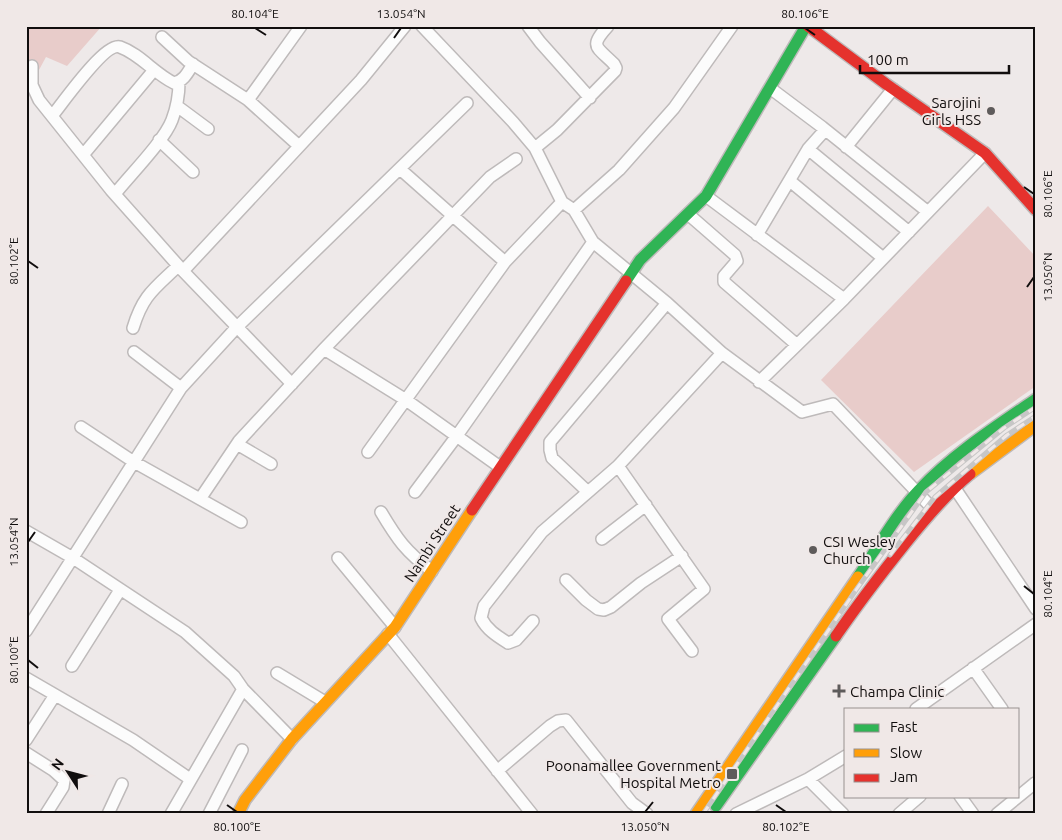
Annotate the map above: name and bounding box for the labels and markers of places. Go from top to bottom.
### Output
place label: Sarojini Girls HSS [922,94,981,128]
marker: Sarojini Girls HSS [985,105,997,117]
place label: CSI Wesley Church [823,533,895,567]
marker: CSI Wesley Church [807,544,819,556]
place label: Champa Clinic [850,683,944,700]
marker: Champa Clinic [832,684,846,698]
place label: Poonamallee Government Hospital Metro [546,757,721,791]
marker: Poonamallee Government Hospital Metro [725,767,739,781]

